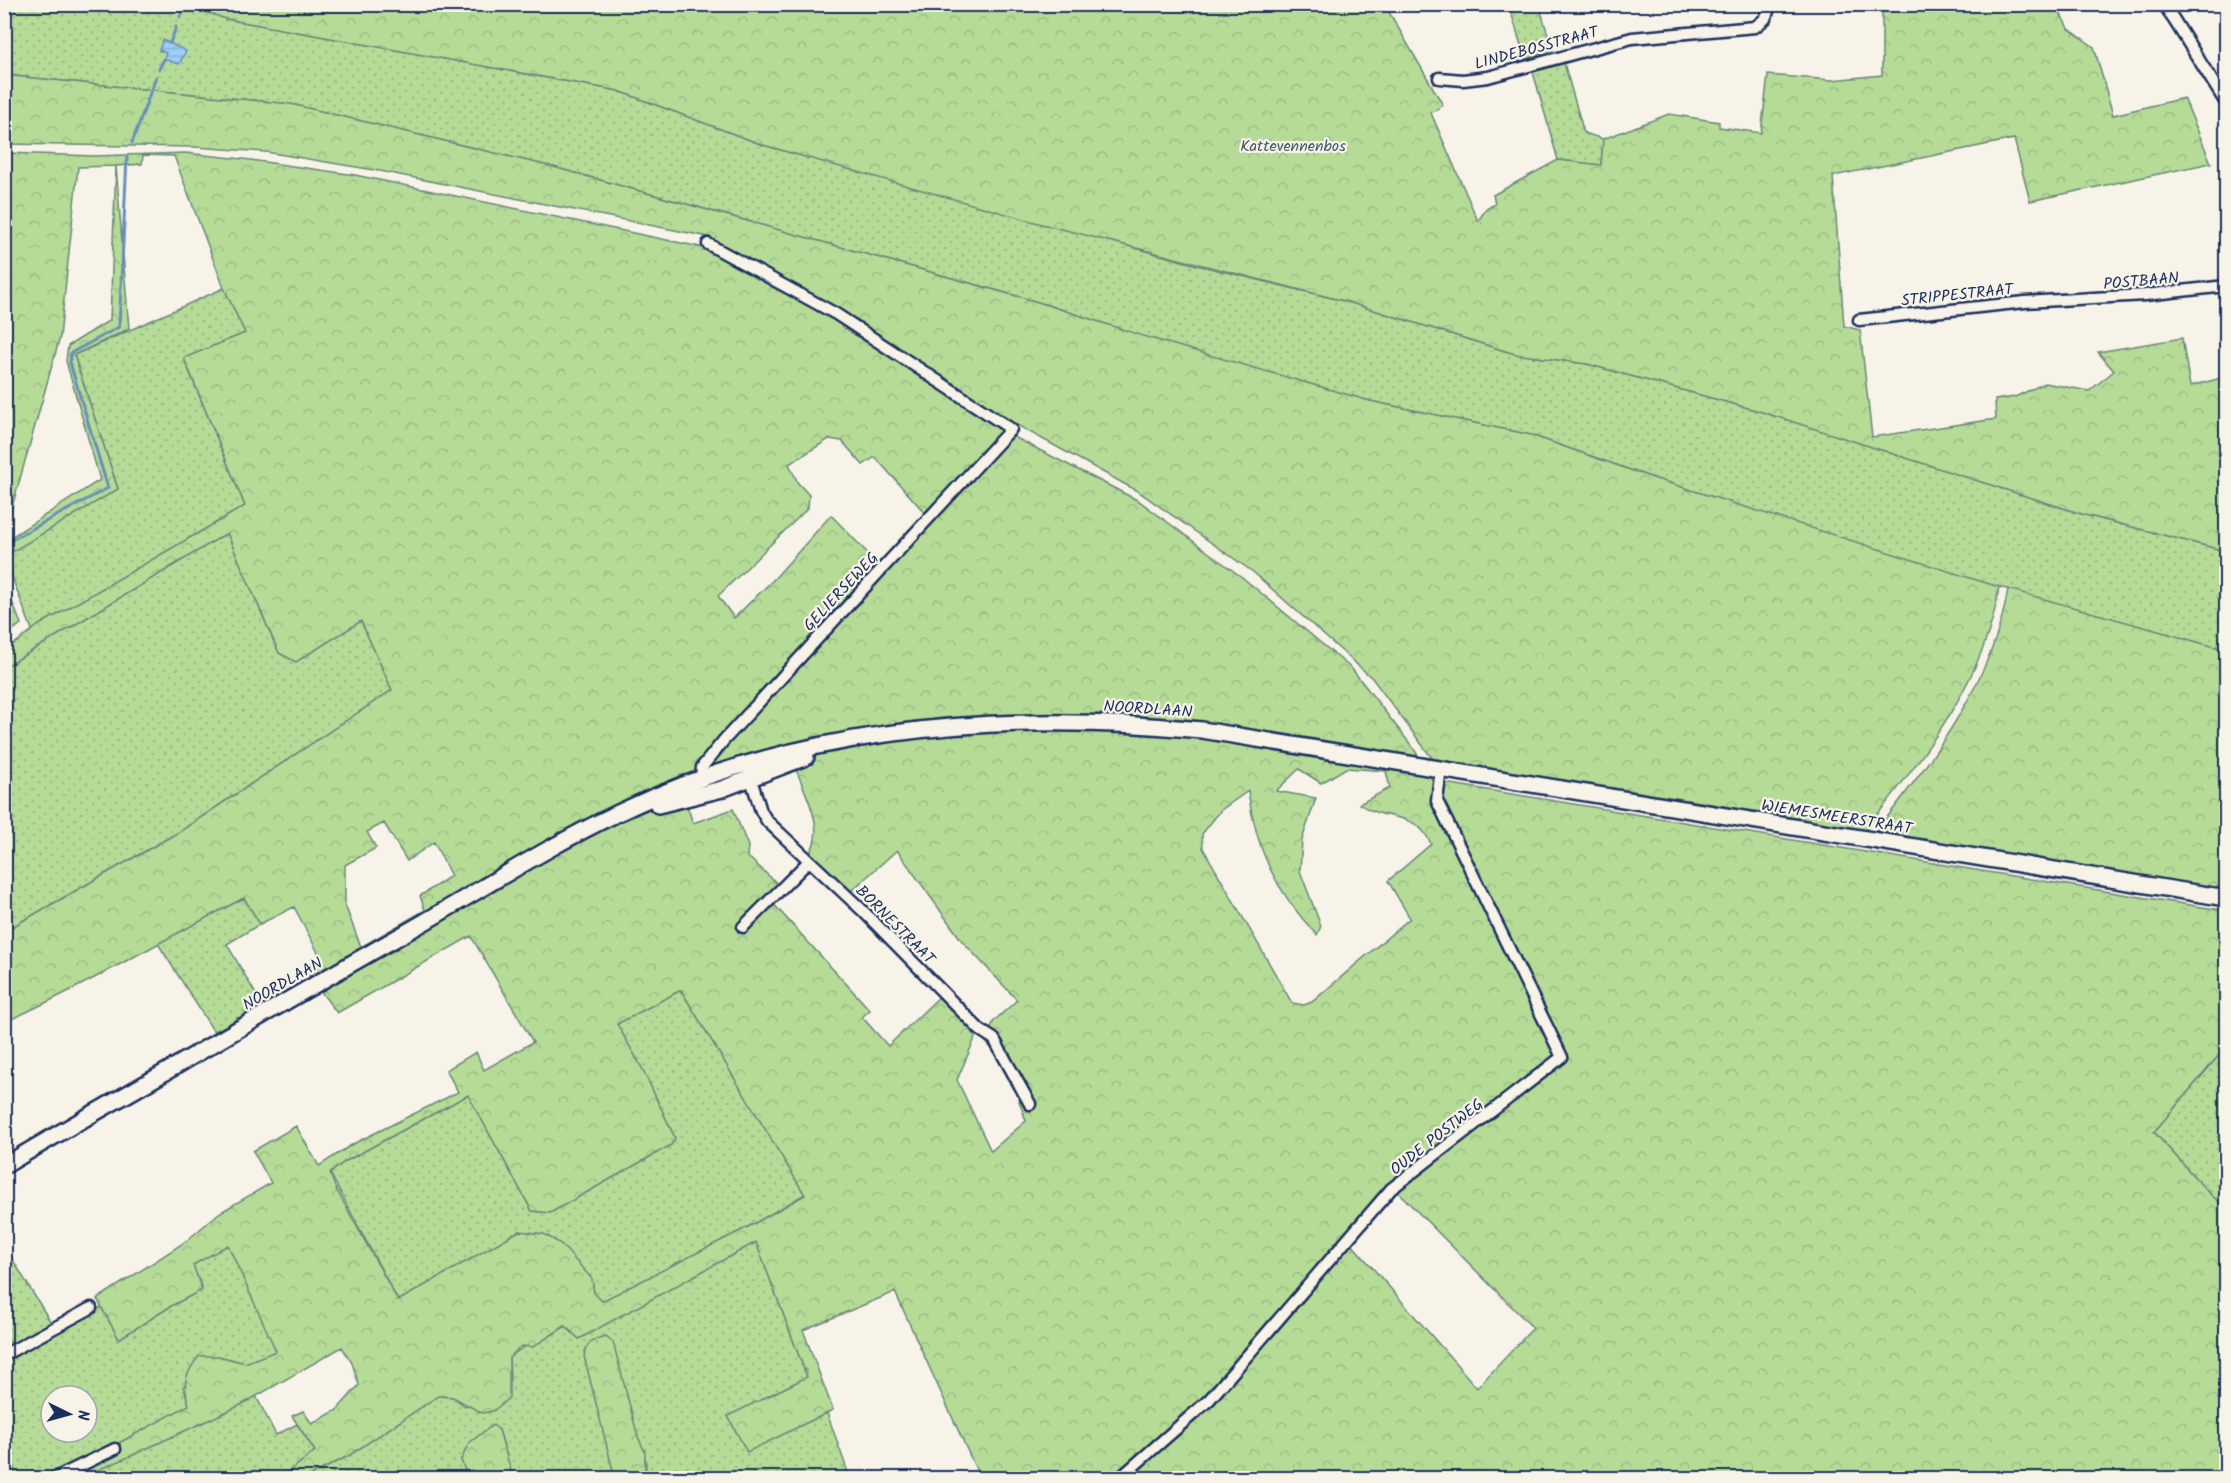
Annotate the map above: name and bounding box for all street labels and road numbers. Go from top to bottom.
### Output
street label: LINDEBOSSTRAAT [1472,20,1602,77]
street label: POSTBAAN [2102,266,2180,297]
street label: STRIPPESTRAAT [1900,277,2016,314]
street label: GELIERSEWEG [797,547,885,637]
street label: NOORDLAAN [1103,694,1193,725]
street label: WIEMESMEERSTRAAT [1760,793,1915,842]
street label: BORNESTRAAT [849,879,942,972]
street label: NOORDLAAN [238,951,328,1017]
street label: OUDE POSTWEG [1385,1093,1489,1182]

